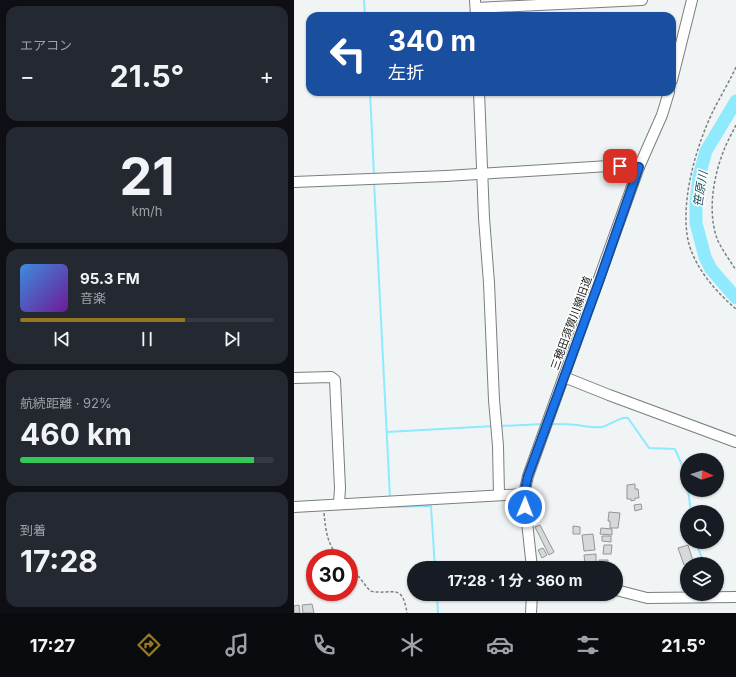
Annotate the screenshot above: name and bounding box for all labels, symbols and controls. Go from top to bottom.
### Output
text: 340 m [388,24,476,58]
icon: left [322,28,374,80]
text: エアコン [20,37,72,53]
text: 21.5° [110,58,184,94]
text: 左折 [388,62,424,83]
text: − [20,63,35,89]
text: + [259,63,274,89]
text: 21 [119,145,175,208]
pin [603,149,637,183]
icon: arrive [609,155,631,177]
water label: 笹原川 [690,168,711,208]
text: km/h [132,203,162,219]
text: 95.3 FM [80,269,140,288]
street label: 三穂田須賀川線旧道 [547,274,595,372]
text: 音楽 [80,290,106,306]
icon: previous [51,328,73,350]
icon: pause [136,328,158,350]
icon: next [221,328,243,350]
text: 航続距離 · 92% [20,395,112,411]
text: 460 km [20,416,132,452]
north arrow [680,453,724,497]
map controls [680,453,724,601]
position arrow [504,486,546,528]
button: search [680,505,724,549]
text: 到着 [20,522,46,538]
text: 17:28 [20,543,98,579]
speed limit sign: 30 [306,549,358,601]
button: layers [680,557,724,601]
text: 17:28 · 1 分 · 360 m [448,571,582,590]
icon: directions [135,631,163,659]
icon: music [223,631,251,659]
icon: phone [310,631,338,659]
icon: climate [398,631,426,659]
icon: car [486,631,514,659]
icon: filters [574,631,602,659]
text: 17:27 [30,635,75,656]
text: 21.5° [661,635,706,656]

